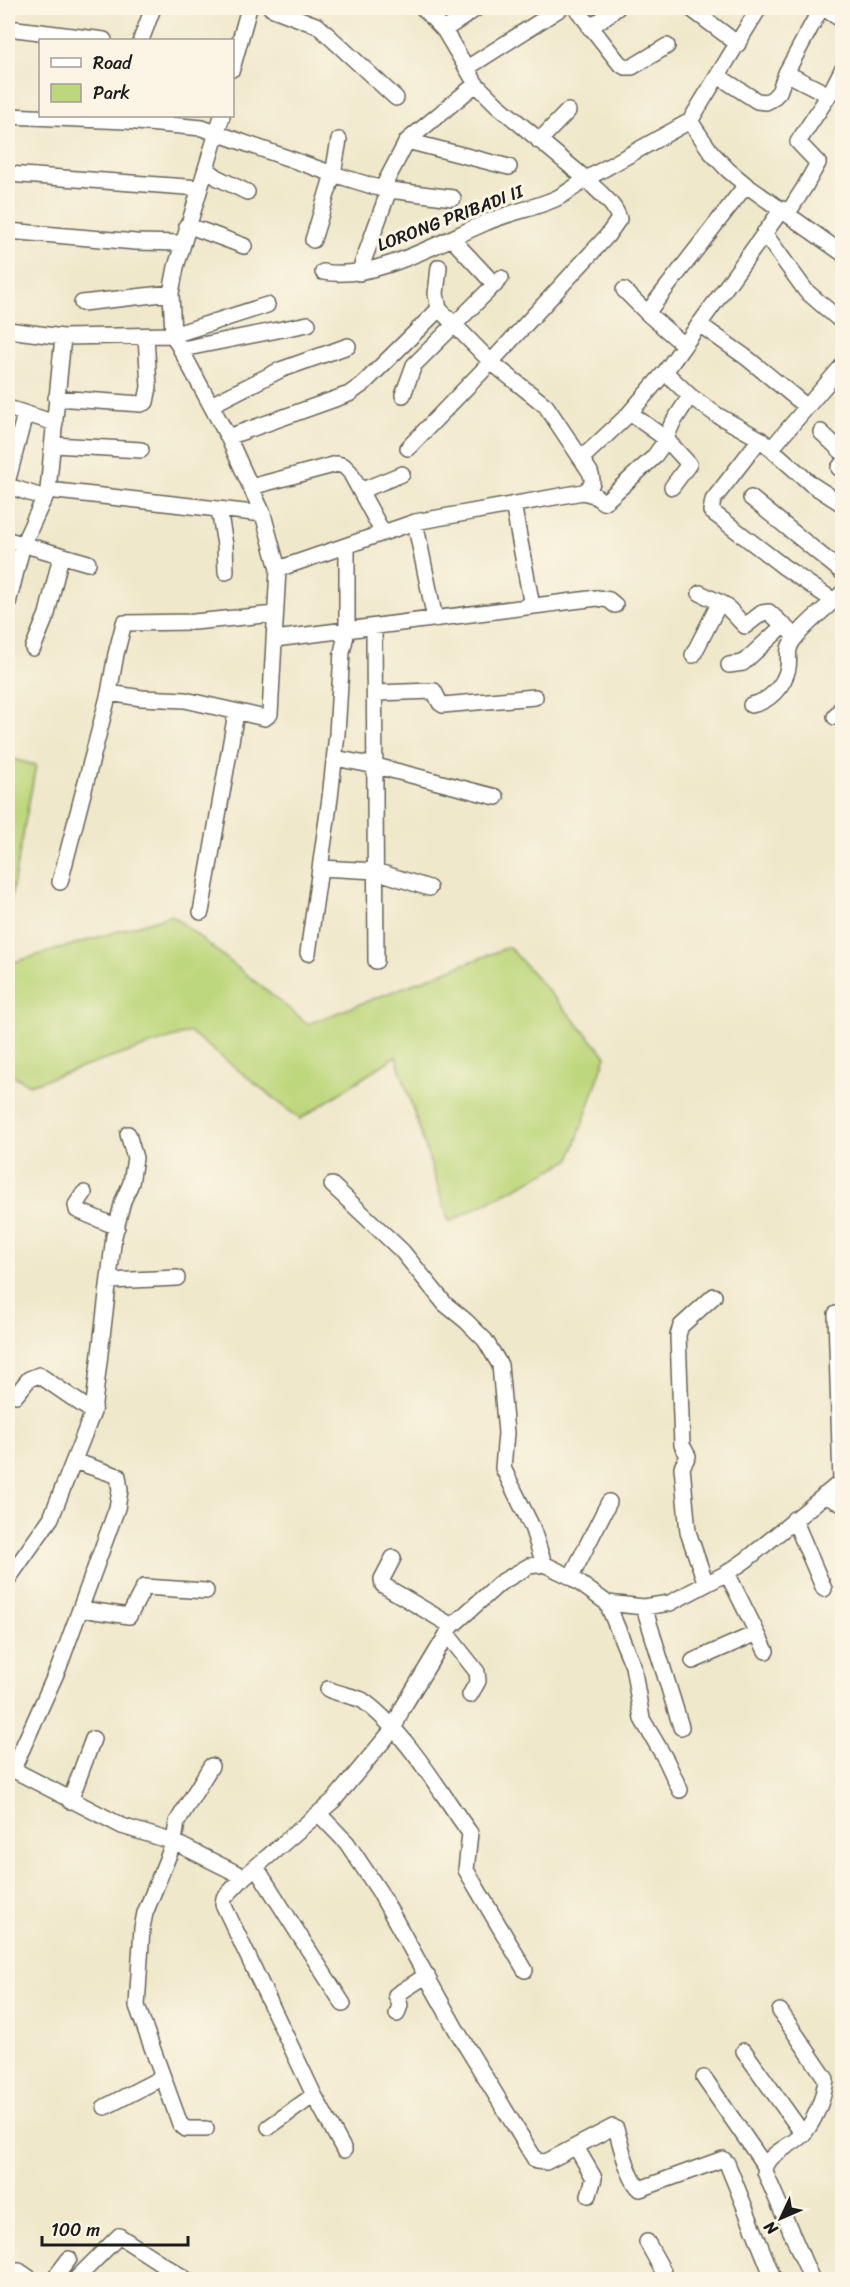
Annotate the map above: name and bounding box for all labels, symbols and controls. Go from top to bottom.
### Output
legend [39,39,234,117]
text: Road [93,47,133,79]
text: Park [93,77,130,109]
street label: LORONG PRIBADI II [372,175,530,261]
north arrow [751,2188,811,2248]
scale bar [42,2209,188,2247]
text: N [756,2213,786,2243]
text: 100 m [51,2214,100,2246]

